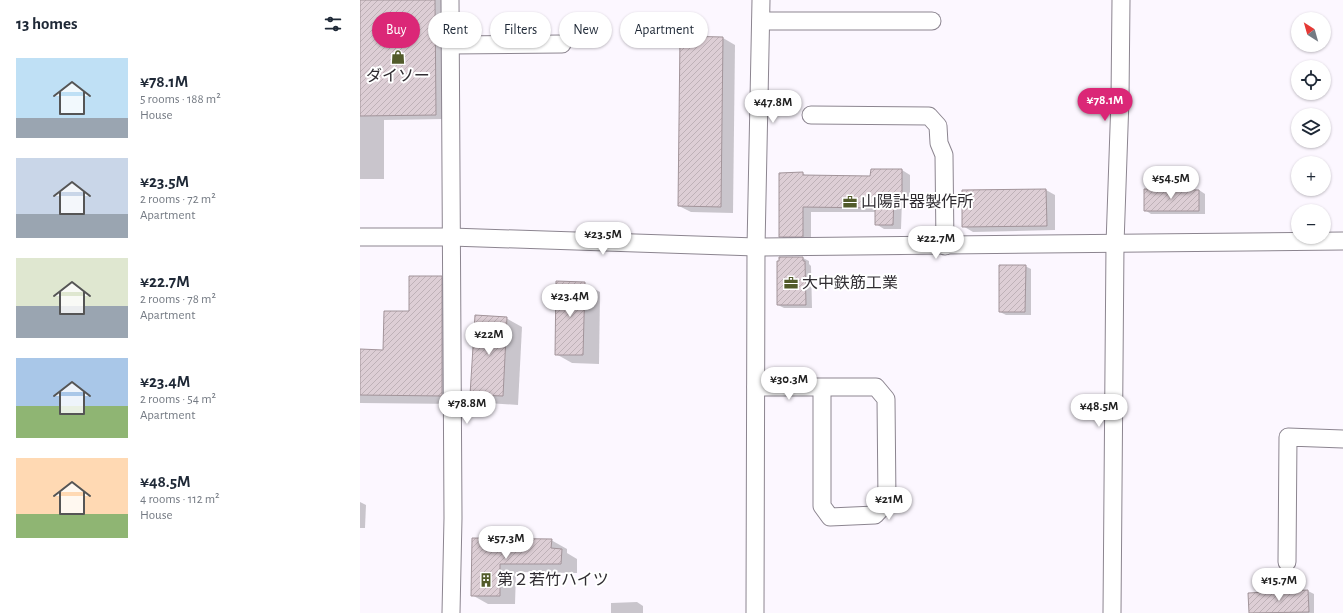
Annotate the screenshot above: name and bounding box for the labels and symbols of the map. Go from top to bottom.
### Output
north arrow [1291,12,1331,52]
shop icon: ダイソー [390,49,406,65]
place label: ダイソー [366,67,430,84]
pin: ¥78.1M [1072,88,1138,122]
pin: ¥47.8M [740,90,806,124]
pin: ¥54.5M [1138,166,1204,200]
place label: 山陽計器製作所 [861,193,973,210]
office icon: 山陽計器製作所 [842,194,858,210]
pin: ¥23.5M [570,222,636,256]
pin: ¥22.7M [903,226,969,260]
place label: 大中鉄筋工業 [802,274,898,291]
office icon: 大中鉄筋工業 [783,275,799,291]
pin: ¥23.4M [537,284,603,318]
pin: ¥22M [465,322,513,356]
pin: ¥30.3M [756,367,822,401]
pin: ¥78.8M [434,391,500,425]
pin: ¥48.5M [1066,394,1132,428]
pin: ¥21M [865,487,913,521]
pin: ¥57.3M [473,526,539,560]
pin: ¥15.7M [1246,568,1312,602]
place label: 第２若竹ハイツ [497,571,609,588]
building icon: 第２若竹ハイツ [478,572,494,588]

